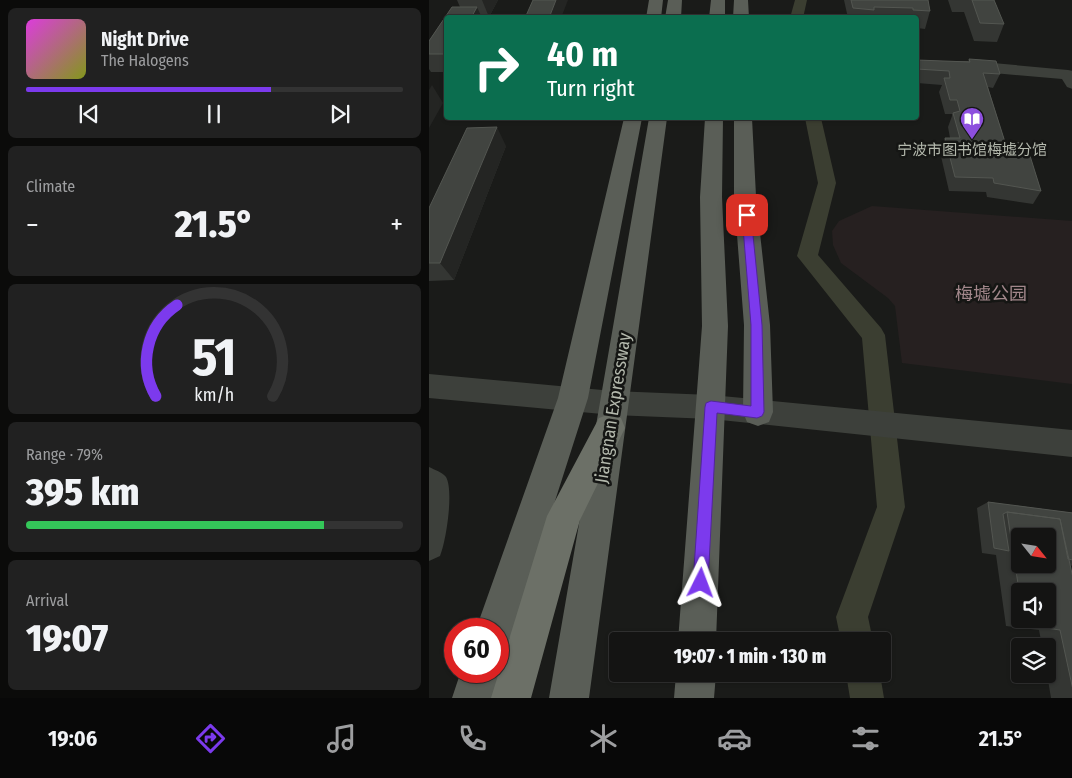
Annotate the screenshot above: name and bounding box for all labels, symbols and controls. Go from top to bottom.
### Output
text: Night Drive [101,28,189,51]
text: 40 m [547,33,618,75]
icon: right [464,35,529,100]
text: The Halogens [101,51,189,70]
text: Turn right [547,75,635,102]
icon: previous [75,100,103,128]
icon: pause [200,100,228,128]
icon: next [326,100,354,128]
library icon: 宁波市图书馆梅墟分馆 [959,106,985,140]
place label: 宁波市图书馆梅墟分馆 [897,141,1047,159]
text: Climate [26,177,75,196]
pin [726,194,768,236]
text: 21.5° [175,201,254,247]
icon: arrive [733,201,761,229]
text: − [26,208,39,241]
text: + [390,208,403,241]
park label: 梅墟公园 [955,283,1027,305]
text: 51 [192,326,237,389]
street label: Jiangnan Expressway [590,331,636,485]
text: km/h [195,384,234,406]
text: Range · 79% [26,445,103,464]
text: 395 km [26,469,139,515]
north arrow [1011,528,1057,572]
map controls [1011,528,1056,683]
position arrow [674,556,726,608]
button: sound [1011,583,1056,628]
text: Arrival [26,591,68,610]
text: 19:07 [26,615,108,661]
speed limit sign: 60 [444,618,509,683]
button: layers [1011,638,1056,683]
text: 19:07 · 1 min · 130 m [674,645,826,668]
icon: directions [193,721,228,756]
icon: music [324,721,359,756]
icon: phone [455,721,490,756]
icon: climate [586,721,621,756]
icon: car [717,721,752,756]
icon: filters [848,721,883,756]
text: 19:06 [48,725,97,752]
text: 21.5° [979,725,1024,752]

